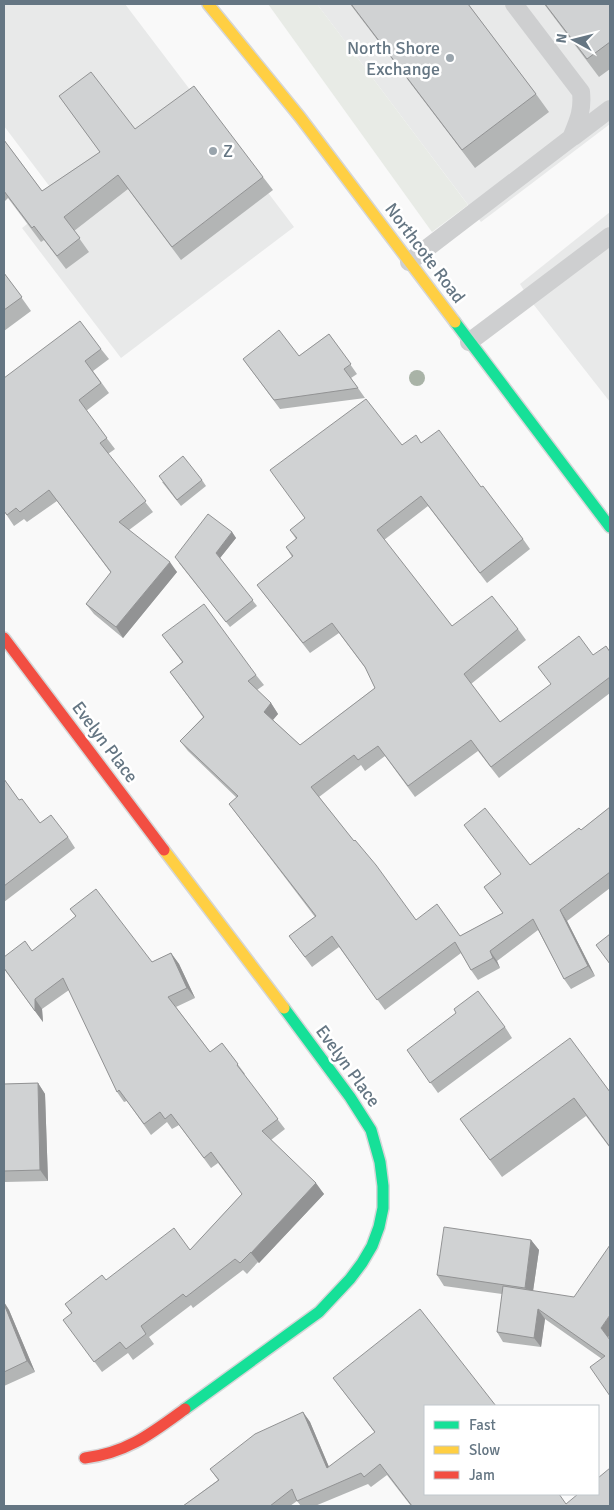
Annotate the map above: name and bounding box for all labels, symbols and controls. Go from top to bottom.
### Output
north arrow [549,15,599,65]
text: N [553,33,571,44]
place label: North Shore Exchange [347,37,440,80]
marker: North Shore Exchange [444,52,456,64]
place label: Z [223,140,233,162]
marker: Z [207,145,219,157]
street label: Northcote Road [380,198,470,308]
street label: Evelyn Place [67,697,143,787]
street label: Evelyn Place [311,1021,385,1111]
legend [424,1405,599,1495]
text: Fast [469,1416,496,1434]
text: Slow [469,1441,500,1459]
text: Jam [469,1466,495,1484]

